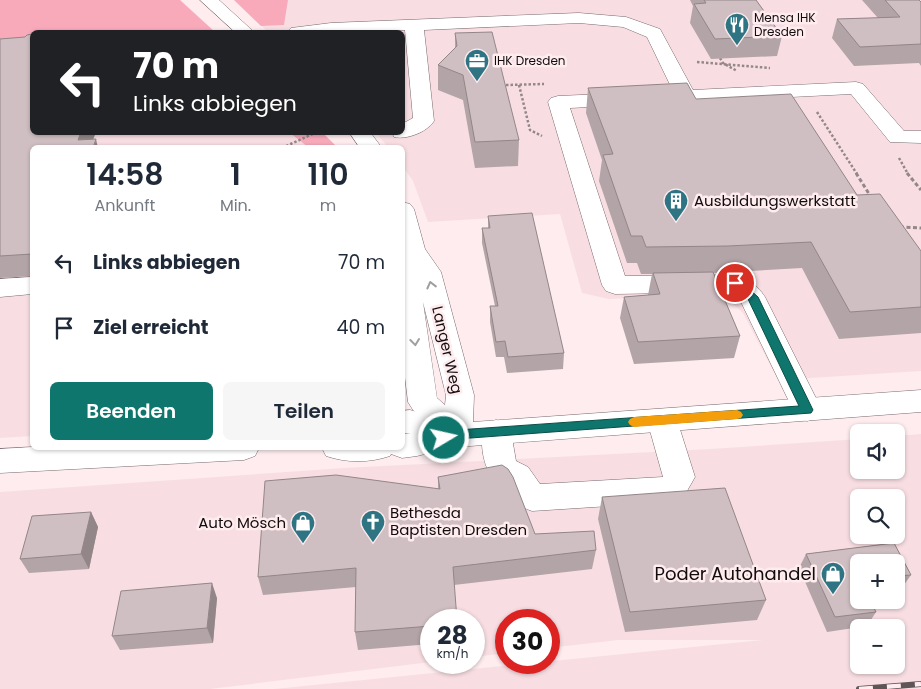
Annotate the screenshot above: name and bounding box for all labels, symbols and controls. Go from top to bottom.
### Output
place label: Mensa IHK Dresden [754,9,815,40]
restaurant icon: Mensa IHK Dresden [724,12,750,46]
text: 70 m [133,41,219,90]
office icon: IHK Dresden [464,48,490,82]
icon: left [50,50,115,115]
place label: IHK Dresden [494,52,566,69]
text: Links abbiegen [133,88,297,119]
text: 14:58 [86,153,164,196]
text: 1 [230,153,241,196]
text: 110 [308,153,349,196]
building icon: Ausbildungswerkstatt [663,188,689,222]
place label: Ausbildungswerkstatt [694,190,856,211]
text: Ankunft [95,194,155,217]
text: Min. [220,194,251,217]
text: m [320,194,336,217]
icon: left [50,249,78,277]
text: Links abbiegen [93,249,240,276]
text: 70 m [338,249,385,276]
pin [714,262,756,304]
icon: arrive [721,269,749,297]
one-way arrow [426,280,437,289]
street label: Langer Weg [427,304,468,396]
icon: arrive [50,314,78,342]
text: Ziel erreicht [93,314,209,341]
text: 40 m [336,314,385,341]
one-way arrow [409,338,420,346]
button: Beenden [50,382,213,440]
button: Teilen [223,382,385,440]
position arrow [417,411,469,463]
map controls [850,424,905,674]
button: sound [850,424,905,479]
button: search [850,489,905,544]
place label: Bethesda Baptisten Dresden [390,502,527,540]
church icon: Bethesda Baptisten Dresden [360,509,386,543]
shop icon: Auto Mösch [290,510,316,544]
place label: Auto Mösch [198,512,286,533]
button: + [850,554,905,609]
place label: Poder Autohandel [655,561,816,586]
shop icon: Poder Autohandel [820,561,846,595]
speed limit sign: 30 [495,609,560,674]
text: 28 [437,618,468,653]
button: − [850,619,905,674]
text: km/h [437,645,468,662]

